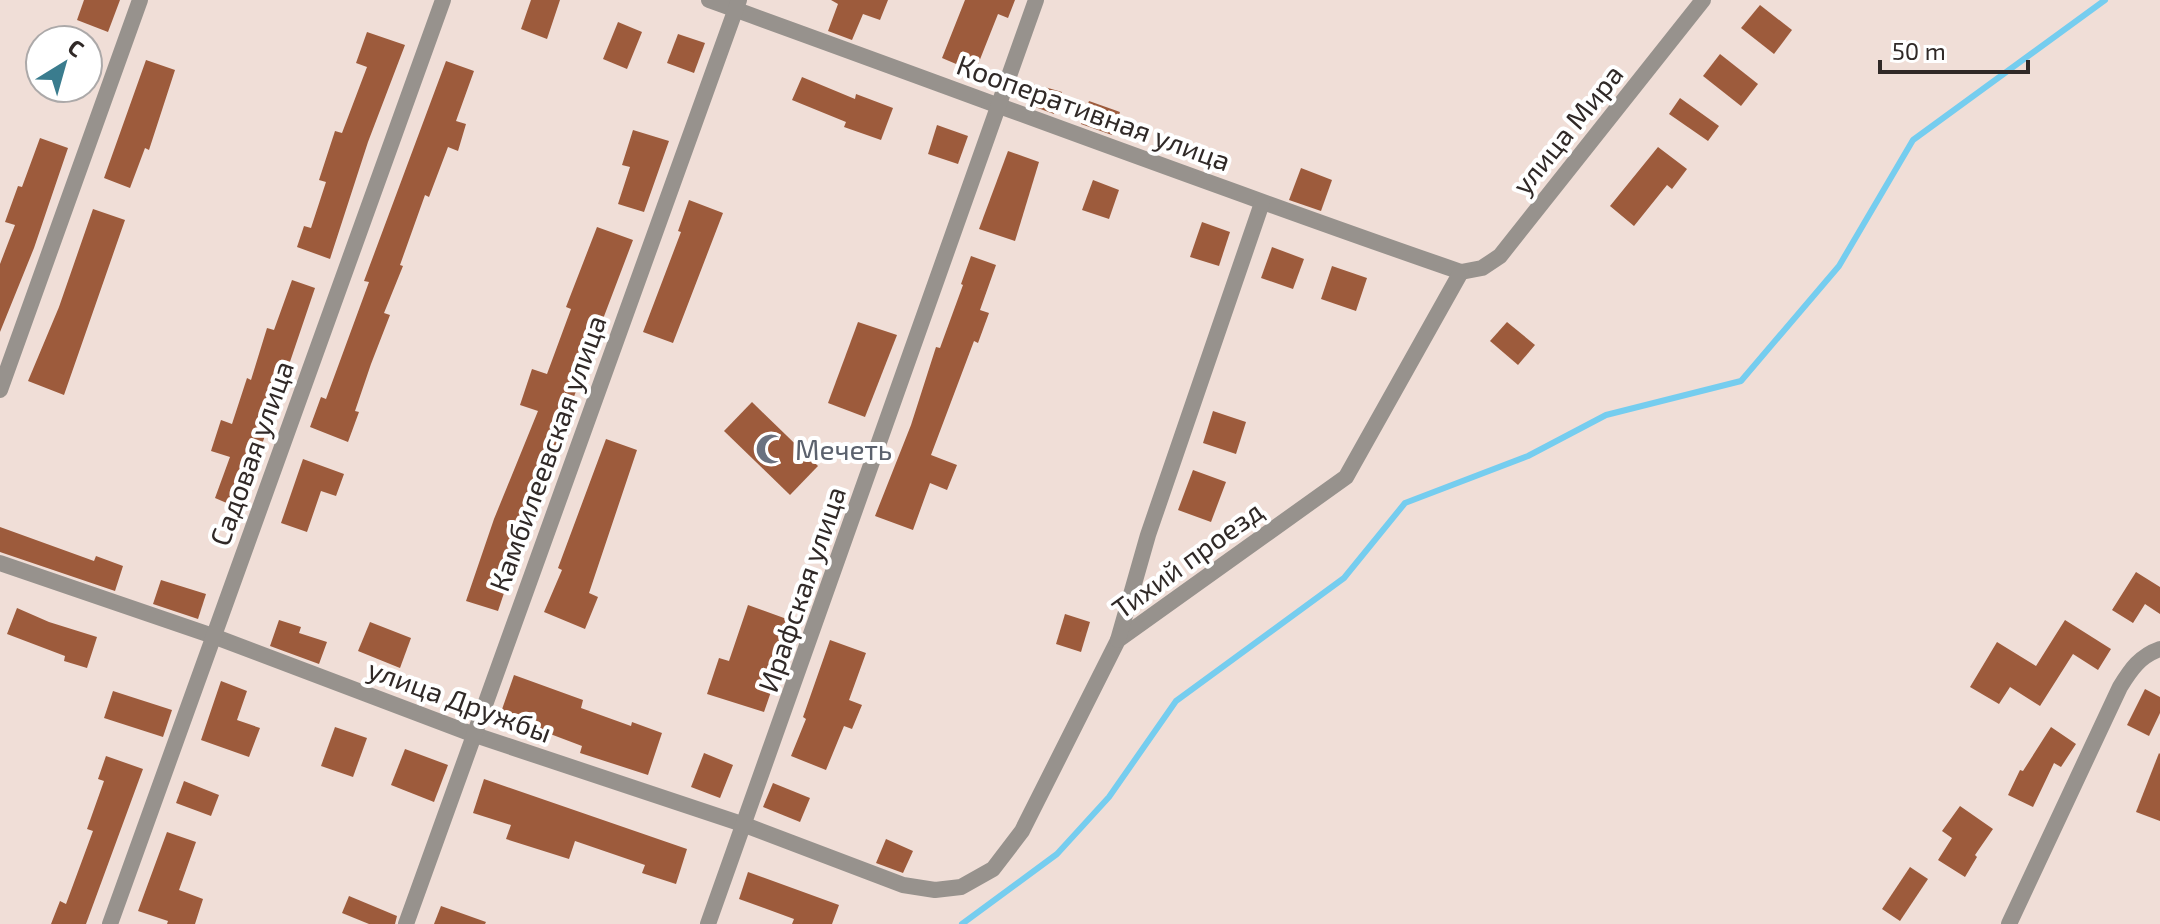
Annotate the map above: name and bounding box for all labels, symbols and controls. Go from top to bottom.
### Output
north arrow [24,24,104,104]
scale bar [1880,24,2028,74]
text: С [64,33,90,62]
text: 50 m [1892,36,1946,65]
street label: Кооперативная улица [953,47,1235,177]
street label: улица Мира [1504,57,1630,201]
street label: Камбилеевская улица [481,310,613,596]
street label: Садовая улица [202,356,300,550]
mosque icon: Мечеть [754,432,788,466]
place label: Мечеть [795,432,892,466]
street label: Ирафская улица [750,482,852,696]
street label: Тихий проезд [1105,493,1269,625]
street label: улица Дружбы [363,651,557,749]

